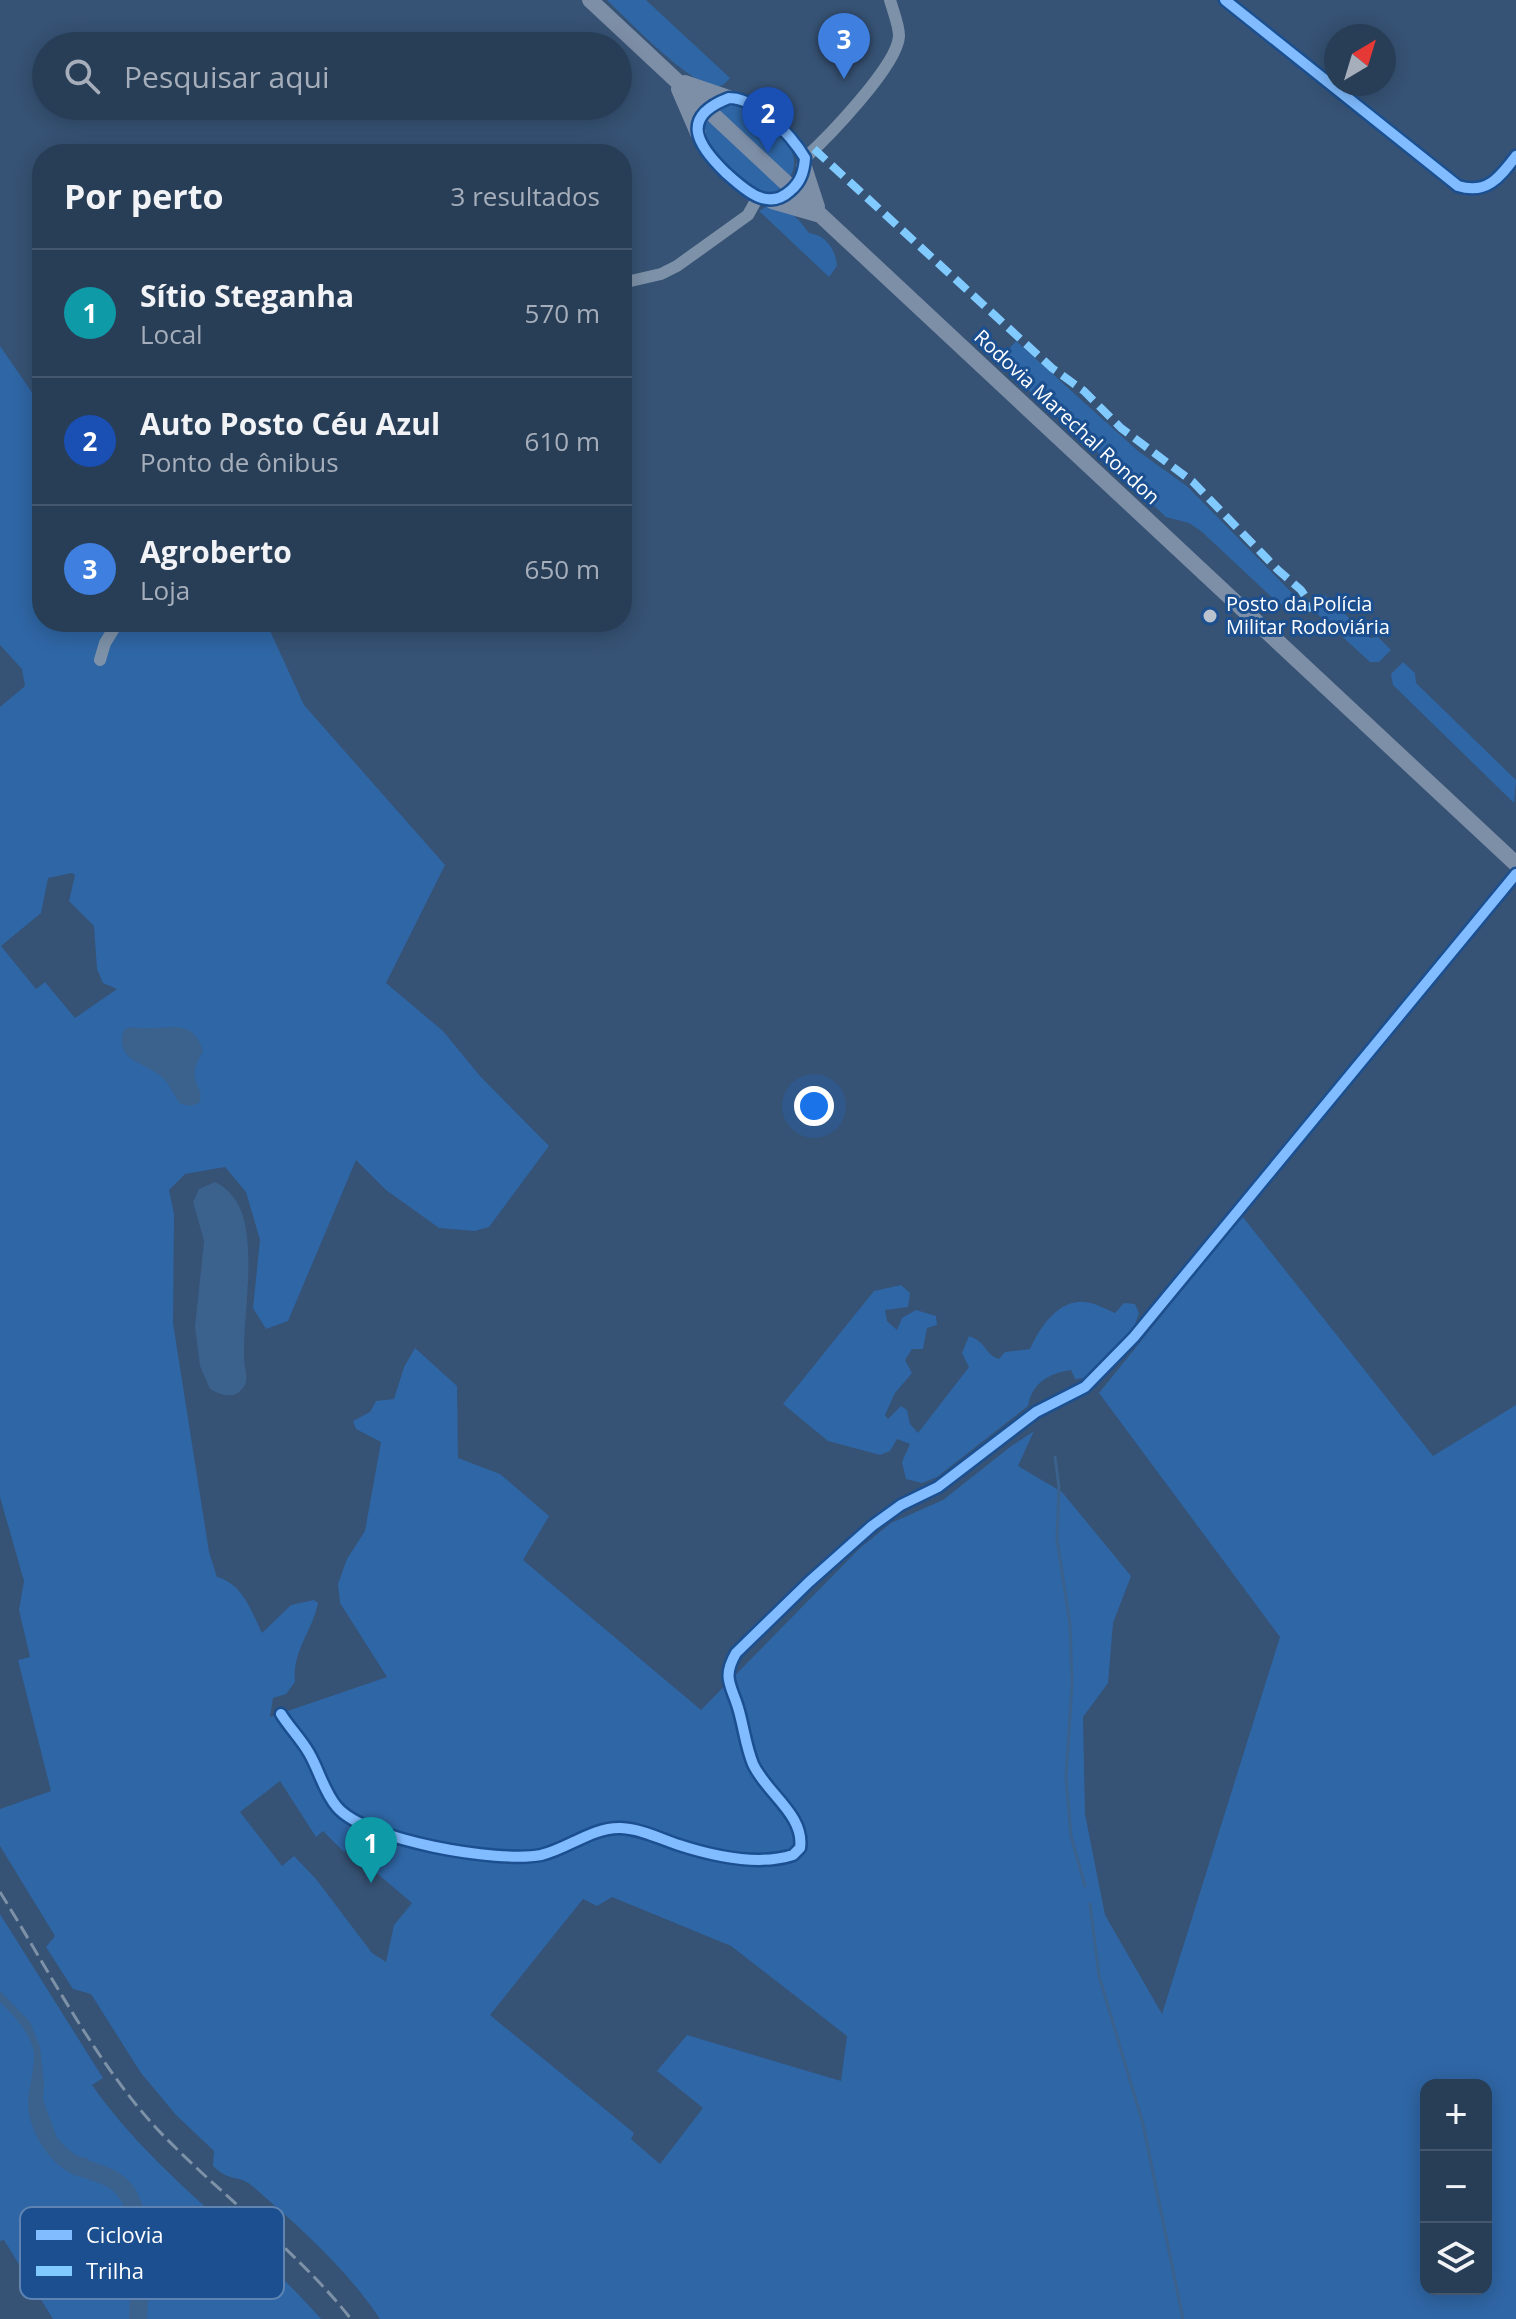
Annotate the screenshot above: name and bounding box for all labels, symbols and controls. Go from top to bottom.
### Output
pin: 3 [818,13,870,79]
north arrow [1324,24,1396,96]
search box [32,32,632,120]
icon: search [60,54,104,98]
text: Pesquisar aqui [124,56,330,97]
pin: 2 [742,87,794,153]
text: Por perto [64,173,224,219]
text: 3 resultados [451,178,600,214]
text: Sítio Steganha [140,275,354,316]
text: 1 [83,295,97,331]
text: 570 m [525,295,600,331]
text: Local [140,316,203,352]
street label: Rodovia Marechal Rondon [969,323,1166,510]
text: Auto Posto Céu Azul [140,403,440,444]
text: 2 [83,423,97,459]
text: 610 m [525,423,600,459]
text: Ponto de ônibus [140,444,339,480]
text: Agroberto [140,531,292,572]
text: 3 [83,551,97,587]
text: 650 m [525,551,600,587]
text: Loja [140,572,190,608]
place label: Posto da Polícia Militar Rodoviária [1226,590,1390,640]
marker: Posto da Polícia Militar Rodoviária [1201,607,1219,625]
your location [794,1086,834,1126]
pin: 1 [345,1817,397,1883]
map controls [1420,2079,1492,2295]
button: + [1420,2079,1492,2151]
button: − [1420,2151,1492,2223]
legend [20,2207,284,2299]
text: Ciclovia [86,2219,164,2249]
button: layers [1420,2223,1492,2295]
text: Trilha [86,2255,144,2285]

